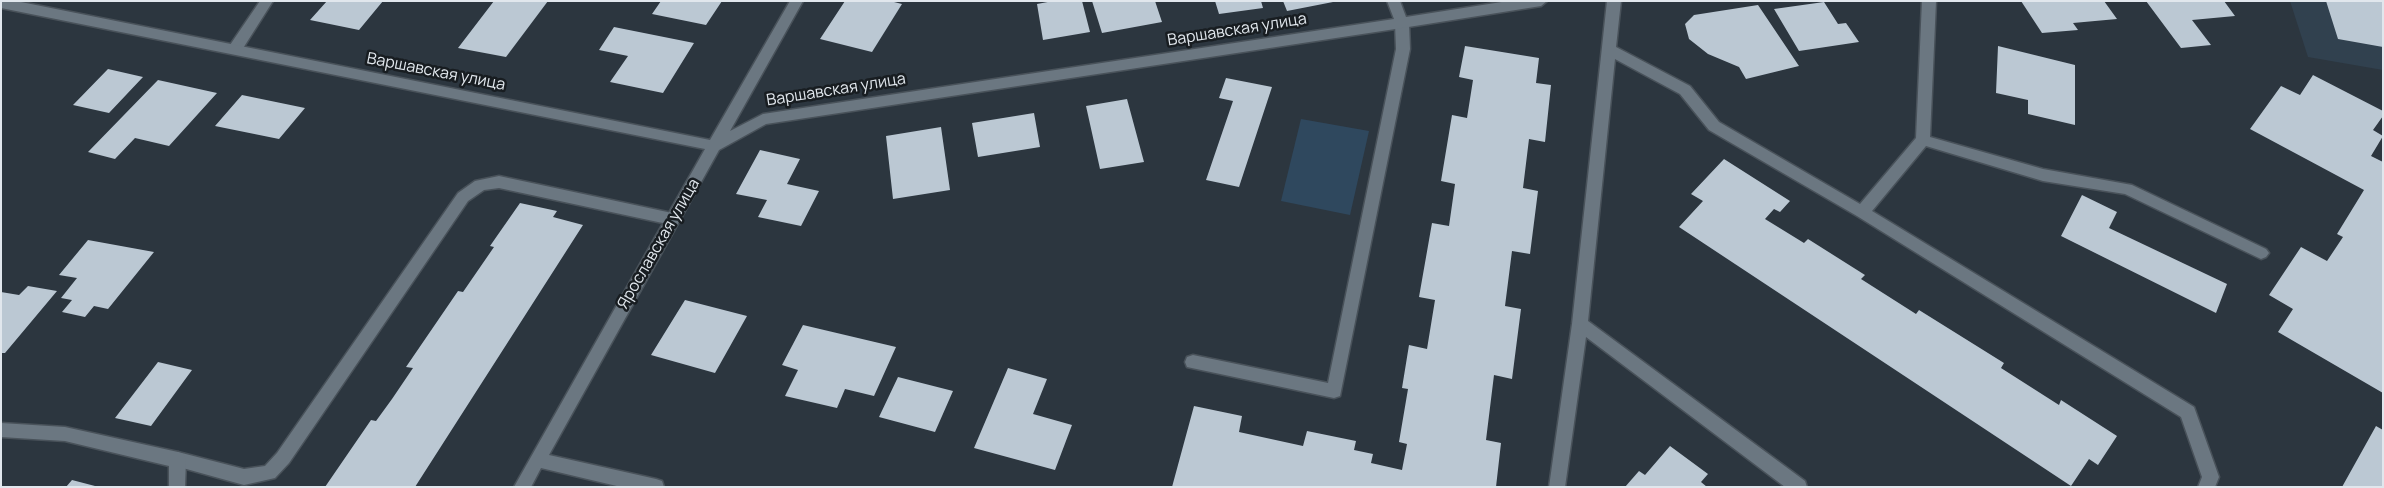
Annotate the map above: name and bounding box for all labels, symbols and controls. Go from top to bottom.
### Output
street label: Варшавская улица [1166,10,1308,50]
street label: Варшавская улица [365,49,507,95]
street label: Варшавская улица [765,70,907,110]
street label: Ярославская улица [614,175,704,313]

